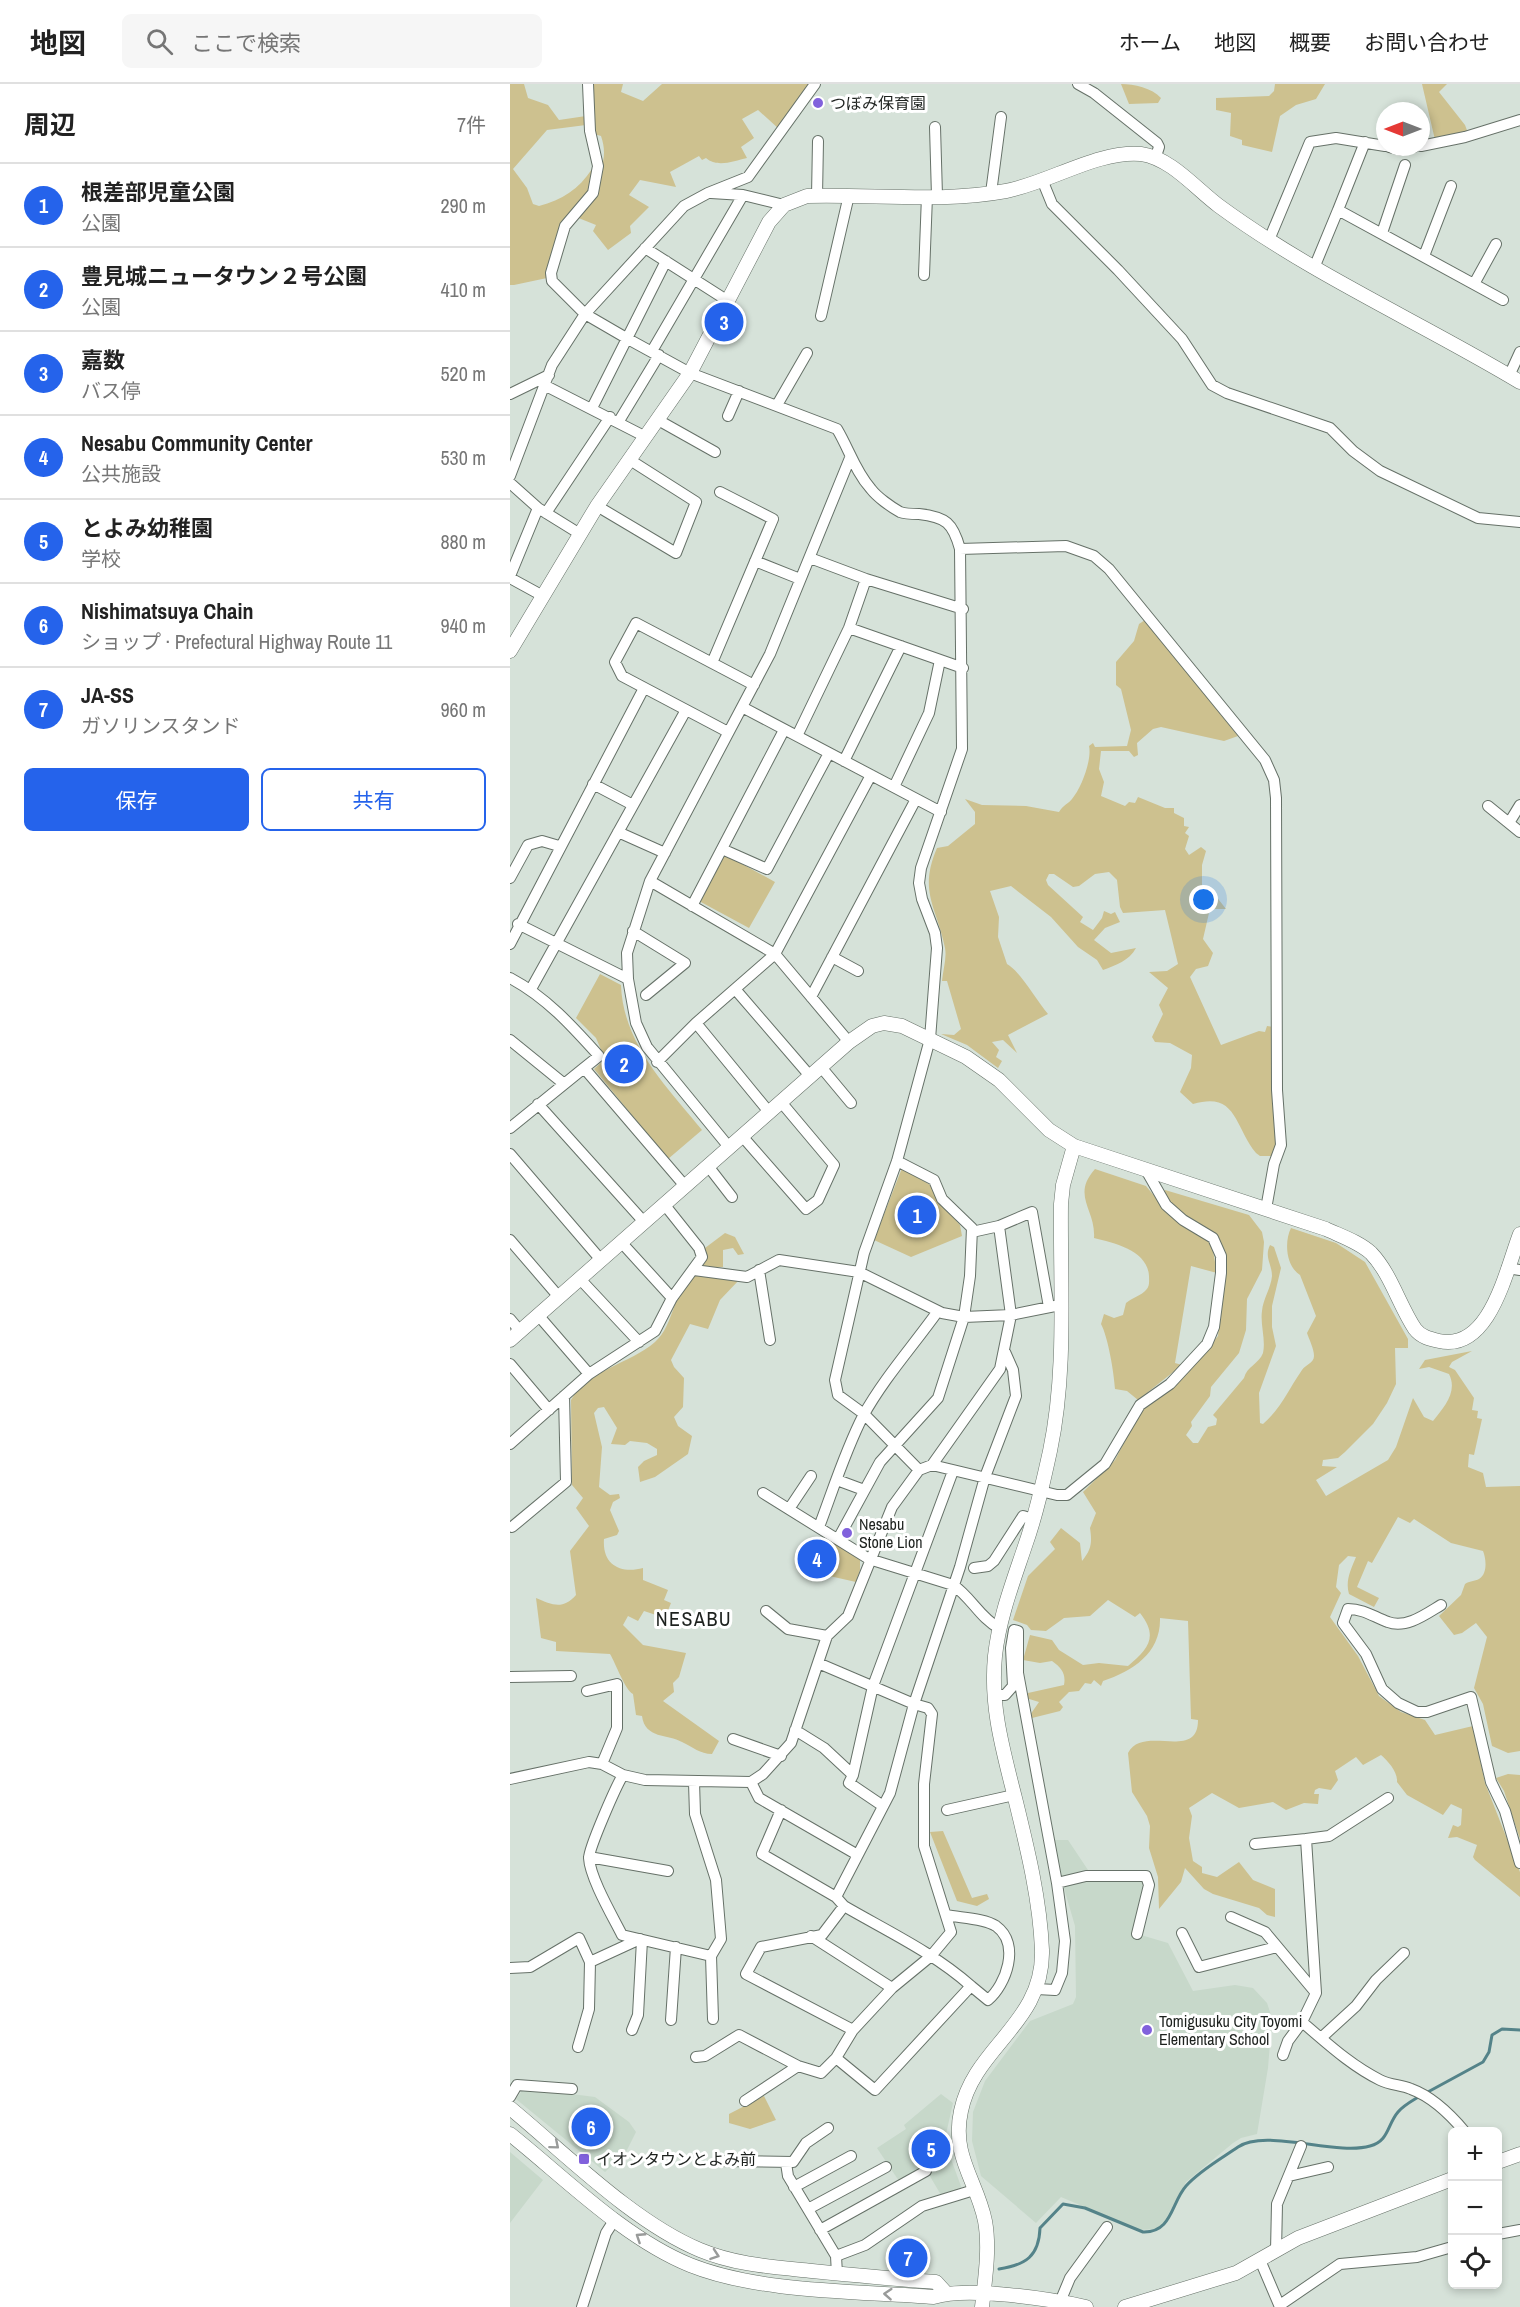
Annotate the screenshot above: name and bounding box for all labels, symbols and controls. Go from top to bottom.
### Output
search box [122,14,542,68]
text: 地図 [30,24,86,62]
icon: search [143,25,176,58]
text: ここで検索 [191,28,301,58]
text: ホーム [1119,28,1181,57]
text: 地図 [1214,28,1256,57]
text: 概要 [1289,28,1331,57]
text: お問い合わせ [1364,28,1490,57]
place label: つぼみ保育園 [830,92,926,114]
marker: つぼみ保育園 [811,96,825,110]
north arrow [1376,102,1430,156]
text: 周辺 [24,107,76,142]
text: 7件 [457,111,486,138]
text: 根差部児童公園 [81,177,235,207]
text: 1 [39,192,48,219]
text: 290 m [440,192,486,219]
text: 公園 [81,209,121,236]
text: 豊見城ニュータウン２号公園 [81,261,367,291]
text: 2 [39,276,48,303]
text: 410 m [440,276,486,303]
text: 公園 [81,293,121,320]
pin: 3 [704,300,744,344]
text: 嘉数 [81,345,125,375]
text: 3 [39,360,48,387]
text: 520 m [440,360,486,387]
text: バス停 [81,377,141,404]
text: Nesabu Community Center [81,428,313,458]
text: 4 [39,444,48,471]
text: 530 m [440,444,486,471]
text: 公共施設 [81,460,161,487]
text: とよみ幼稚園 [81,513,213,543]
text: 5 [39,528,48,555]
text: 880 m [440,528,486,555]
text: 学校 [81,545,121,572]
text: Nishimatsuya Chain [81,596,253,626]
text: 6 [39,612,48,639]
text: 940 m [440,612,486,639]
text: ショップ · Prefectural Highway Route 11 [81,628,392,655]
text: JA-SS [81,680,134,710]
text: 7 [39,696,48,723]
text: 960 m [440,696,486,723]
text: ガソリンスタンド [81,712,241,739]
button: 保存 [24,768,249,831]
button: 共有 [261,768,486,831]
your location [1189,885,1218,914]
pin: 2 [604,1042,644,1086]
pin: 1 [898,1192,936,1238]
place label: Nesabu Stone Lion [859,1513,922,1553]
marker: Nesabu Stone Lion [840,1526,854,1540]
pin: 4 [798,1536,836,1582]
district label: NESABU [656,1605,732,1632]
place label: Tomigusuku City Toyomi Elementary School [1159,2010,1302,2050]
marker: Tomigusuku City Toyomi Elementary School [1140,2023,1154,2037]
pin: 6 [572,2104,610,2150]
pin: 5 [912,2126,950,2172]
map controls [1448,2127,1502,2289]
button: + [1448,2127,1502,2181]
one-way arrow [548,2138,559,2149]
place label: イオンタウンとよみ前 [596,2148,756,2170]
marker: イオンタウンとよみ前 [577,2152,591,2166]
button: − [1448,2181,1502,2235]
one-way arrow [636,2234,647,2245]
button: locate [1448,2235,1502,2289]
pin: 7 [888,2236,928,2280]
one-way arrow [709,2247,720,2260]
one-way arrow [884,2287,893,2300]

